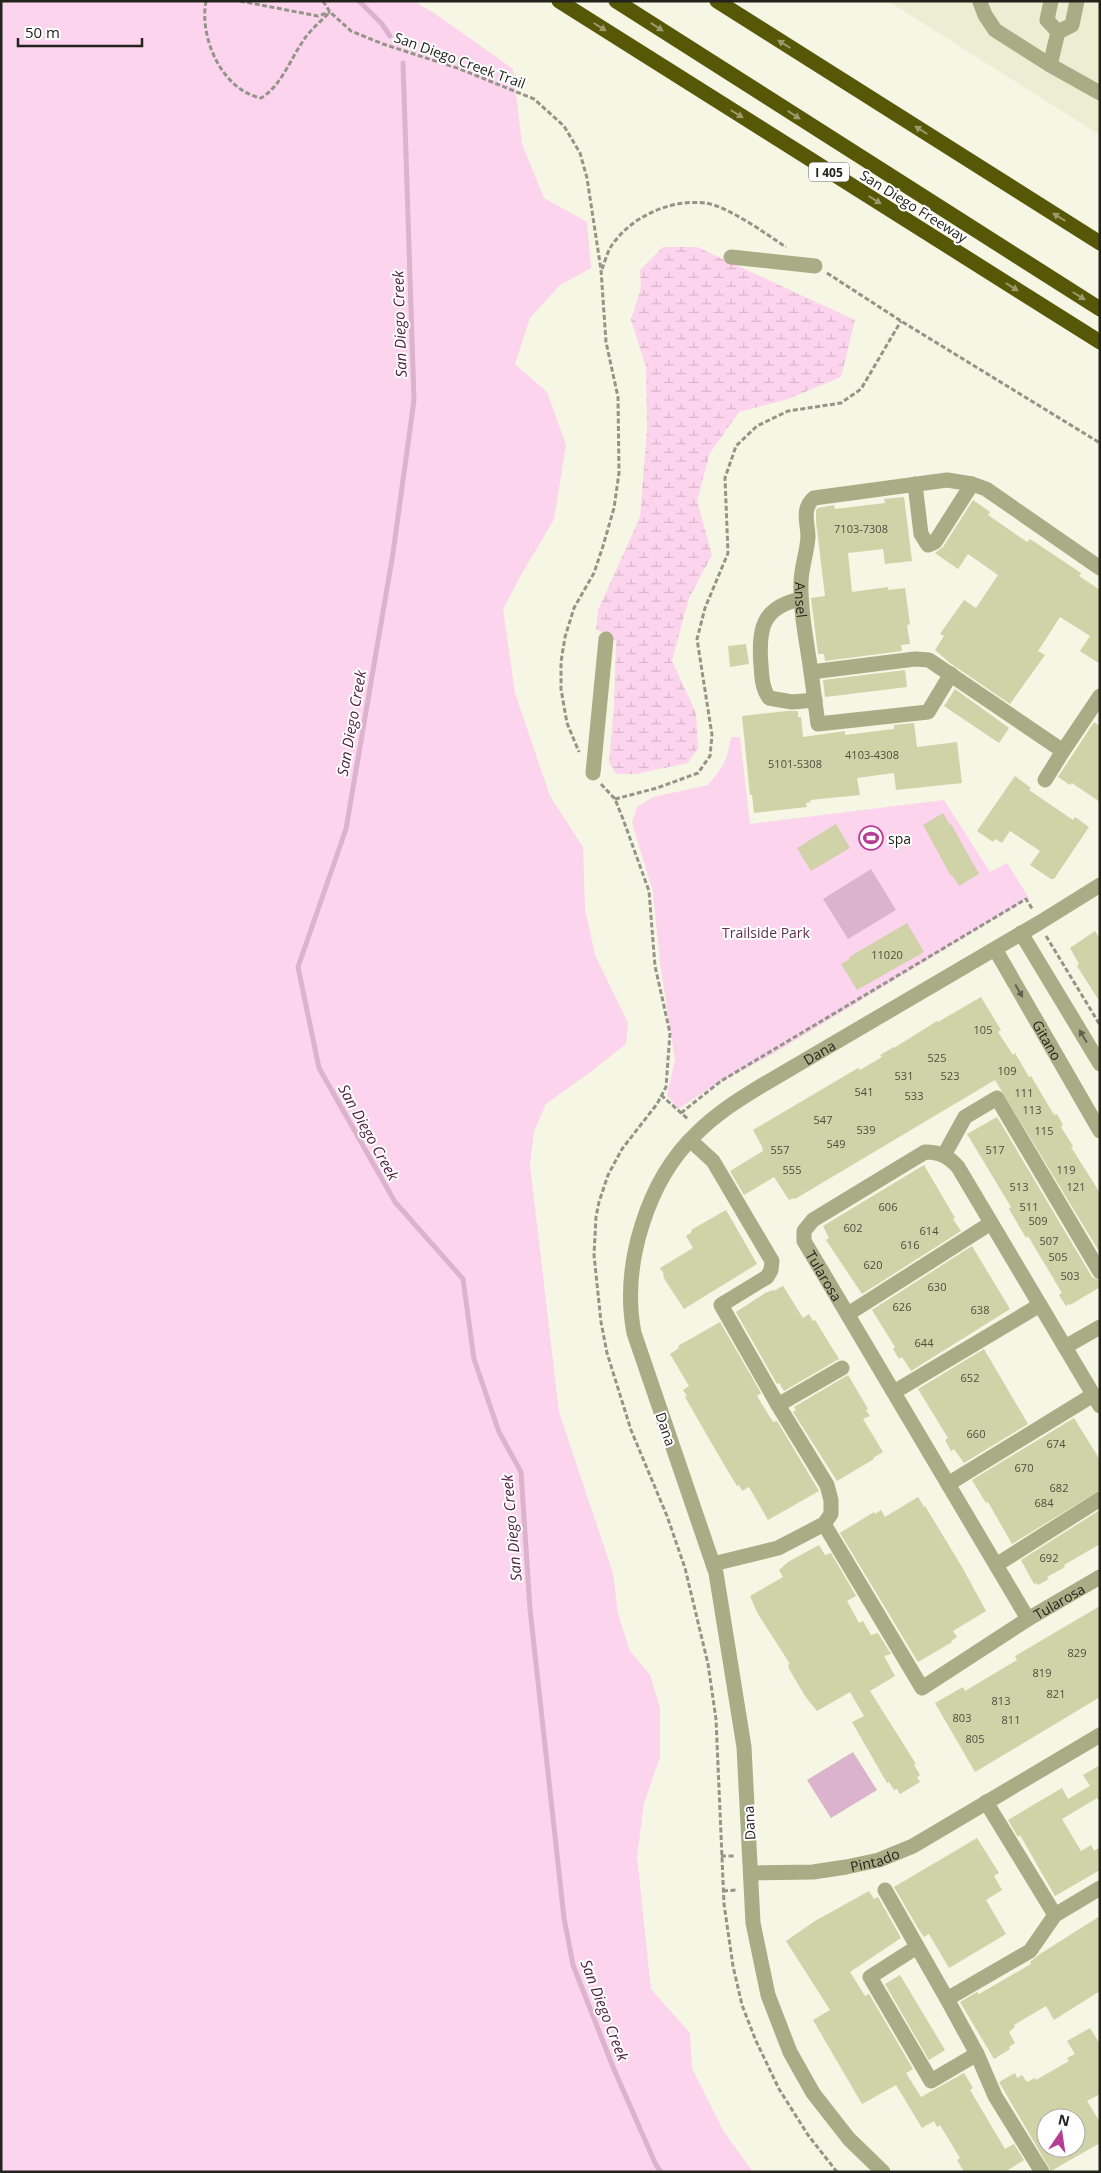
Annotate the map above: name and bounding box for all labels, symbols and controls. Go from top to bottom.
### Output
scale bar [18,15,141,47]
text: 50 m [25,22,60,42]
one-way arrow [593,23,606,32]
one-way arrow [651,23,664,32]
street label: San Diego Creek Trail [392,27,528,93]
one-way arrow [777,39,790,48]
one-way arrow [731,109,744,118]
one-way arrow [788,110,801,120]
one-way arrow [915,126,928,135]
road number: I 405 [809,162,849,182]
street label: San Diego Freeway [857,165,972,247]
one-way arrow [868,196,882,205]
one-way arrow [1052,213,1065,222]
water label: San Diego Creek [387,270,411,378]
one-way arrow [1006,282,1019,292]
one-way arrow [1073,291,1086,300]
house number: 7103-7308 [834,521,888,536]
street label: Ansel [791,582,812,619]
water label: San Diego Creek [332,668,370,777]
house number: 4103-4308 [845,747,899,762]
house number: 5101-5308 [768,756,822,771]
sports icon: spa [858,825,884,851]
place label: spa [888,829,911,848]
park label: Trailside Park [722,923,811,942]
house number: 11020 [871,947,903,962]
one-way arrow [1015,984,1023,998]
street label: Gitano [1028,1016,1067,1064]
house number: 105 [974,1022,992,1037]
one-way arrow [1079,1030,1088,1043]
street label: Dana [799,1035,839,1069]
house number: 525 [928,1050,946,1065]
house number: 109 [998,1063,1016,1078]
house number: 531 [895,1068,913,1083]
house number: 523 [941,1068,959,1083]
water label: San Diego Creek [334,1080,404,1184]
house number: 541 [855,1084,873,1099]
house number: 111 [1015,1085,1033,1100]
house number: 533 [905,1088,923,1103]
house number: 113 [1023,1102,1041,1117]
house number: 547 [814,1112,832,1127]
house number: 539 [857,1122,875,1137]
house number: 115 [1035,1123,1053,1138]
house number: 549 [827,1136,845,1151]
house number: 557 [771,1142,789,1157]
house number: 517 [986,1142,1004,1157]
house number: 555 [783,1162,801,1177]
house number: 119 [1057,1162,1075,1177]
house number: 513 [1010,1179,1028,1194]
house number: 121 [1067,1179,1085,1194]
house number: 606 [879,1199,897,1214]
house number: 511 [1020,1199,1038,1214]
house number: 509 [1029,1213,1047,1228]
house number: 602 [844,1220,862,1235]
house number: 614 [920,1223,939,1238]
house number: 507 [1040,1233,1058,1248]
house number: 616 [901,1237,919,1252]
street label: Tularosa [802,1247,847,1305]
house number: 505 [1049,1249,1067,1264]
house number: 620 [864,1257,882,1272]
house number: 503 [1061,1268,1079,1283]
house number: 630 [928,1279,946,1294]
house number: 626 [893,1299,911,1314]
house number: 638 [971,1302,989,1317]
house number: 644 [915,1335,934,1350]
house number: 652 [961,1370,979,1385]
street label: Dana [651,1410,681,1448]
house number: 660 [967,1426,985,1441]
house number: 674 [1047,1436,1066,1451]
house number: 670 [1015,1460,1033,1475]
water label: San Diego Creek [496,1473,526,1582]
house number: 682 [1050,1480,1068,1495]
house number: 684 [1035,1495,1054,1510]
house number: 692 [1040,1550,1058,1565]
street label: Tularosa [1030,1579,1088,1623]
house number: 829 [1068,1645,1086,1660]
house number: 819 [1033,1665,1051,1680]
house number: 821 [1047,1686,1065,1701]
house number: 813 [992,1693,1010,1708]
house number: 803 [953,1710,971,1725]
house number: 811 [1002,1712,1020,1727]
house number: 805 [966,1731,984,1746]
street label: Dana [739,1805,759,1841]
street label: Pintado [848,1843,902,1875]
water label: San Diego Creek [576,1956,634,2064]
north arrow [1036,2108,1086,2158]
text: N [1056,2109,1072,2130]

